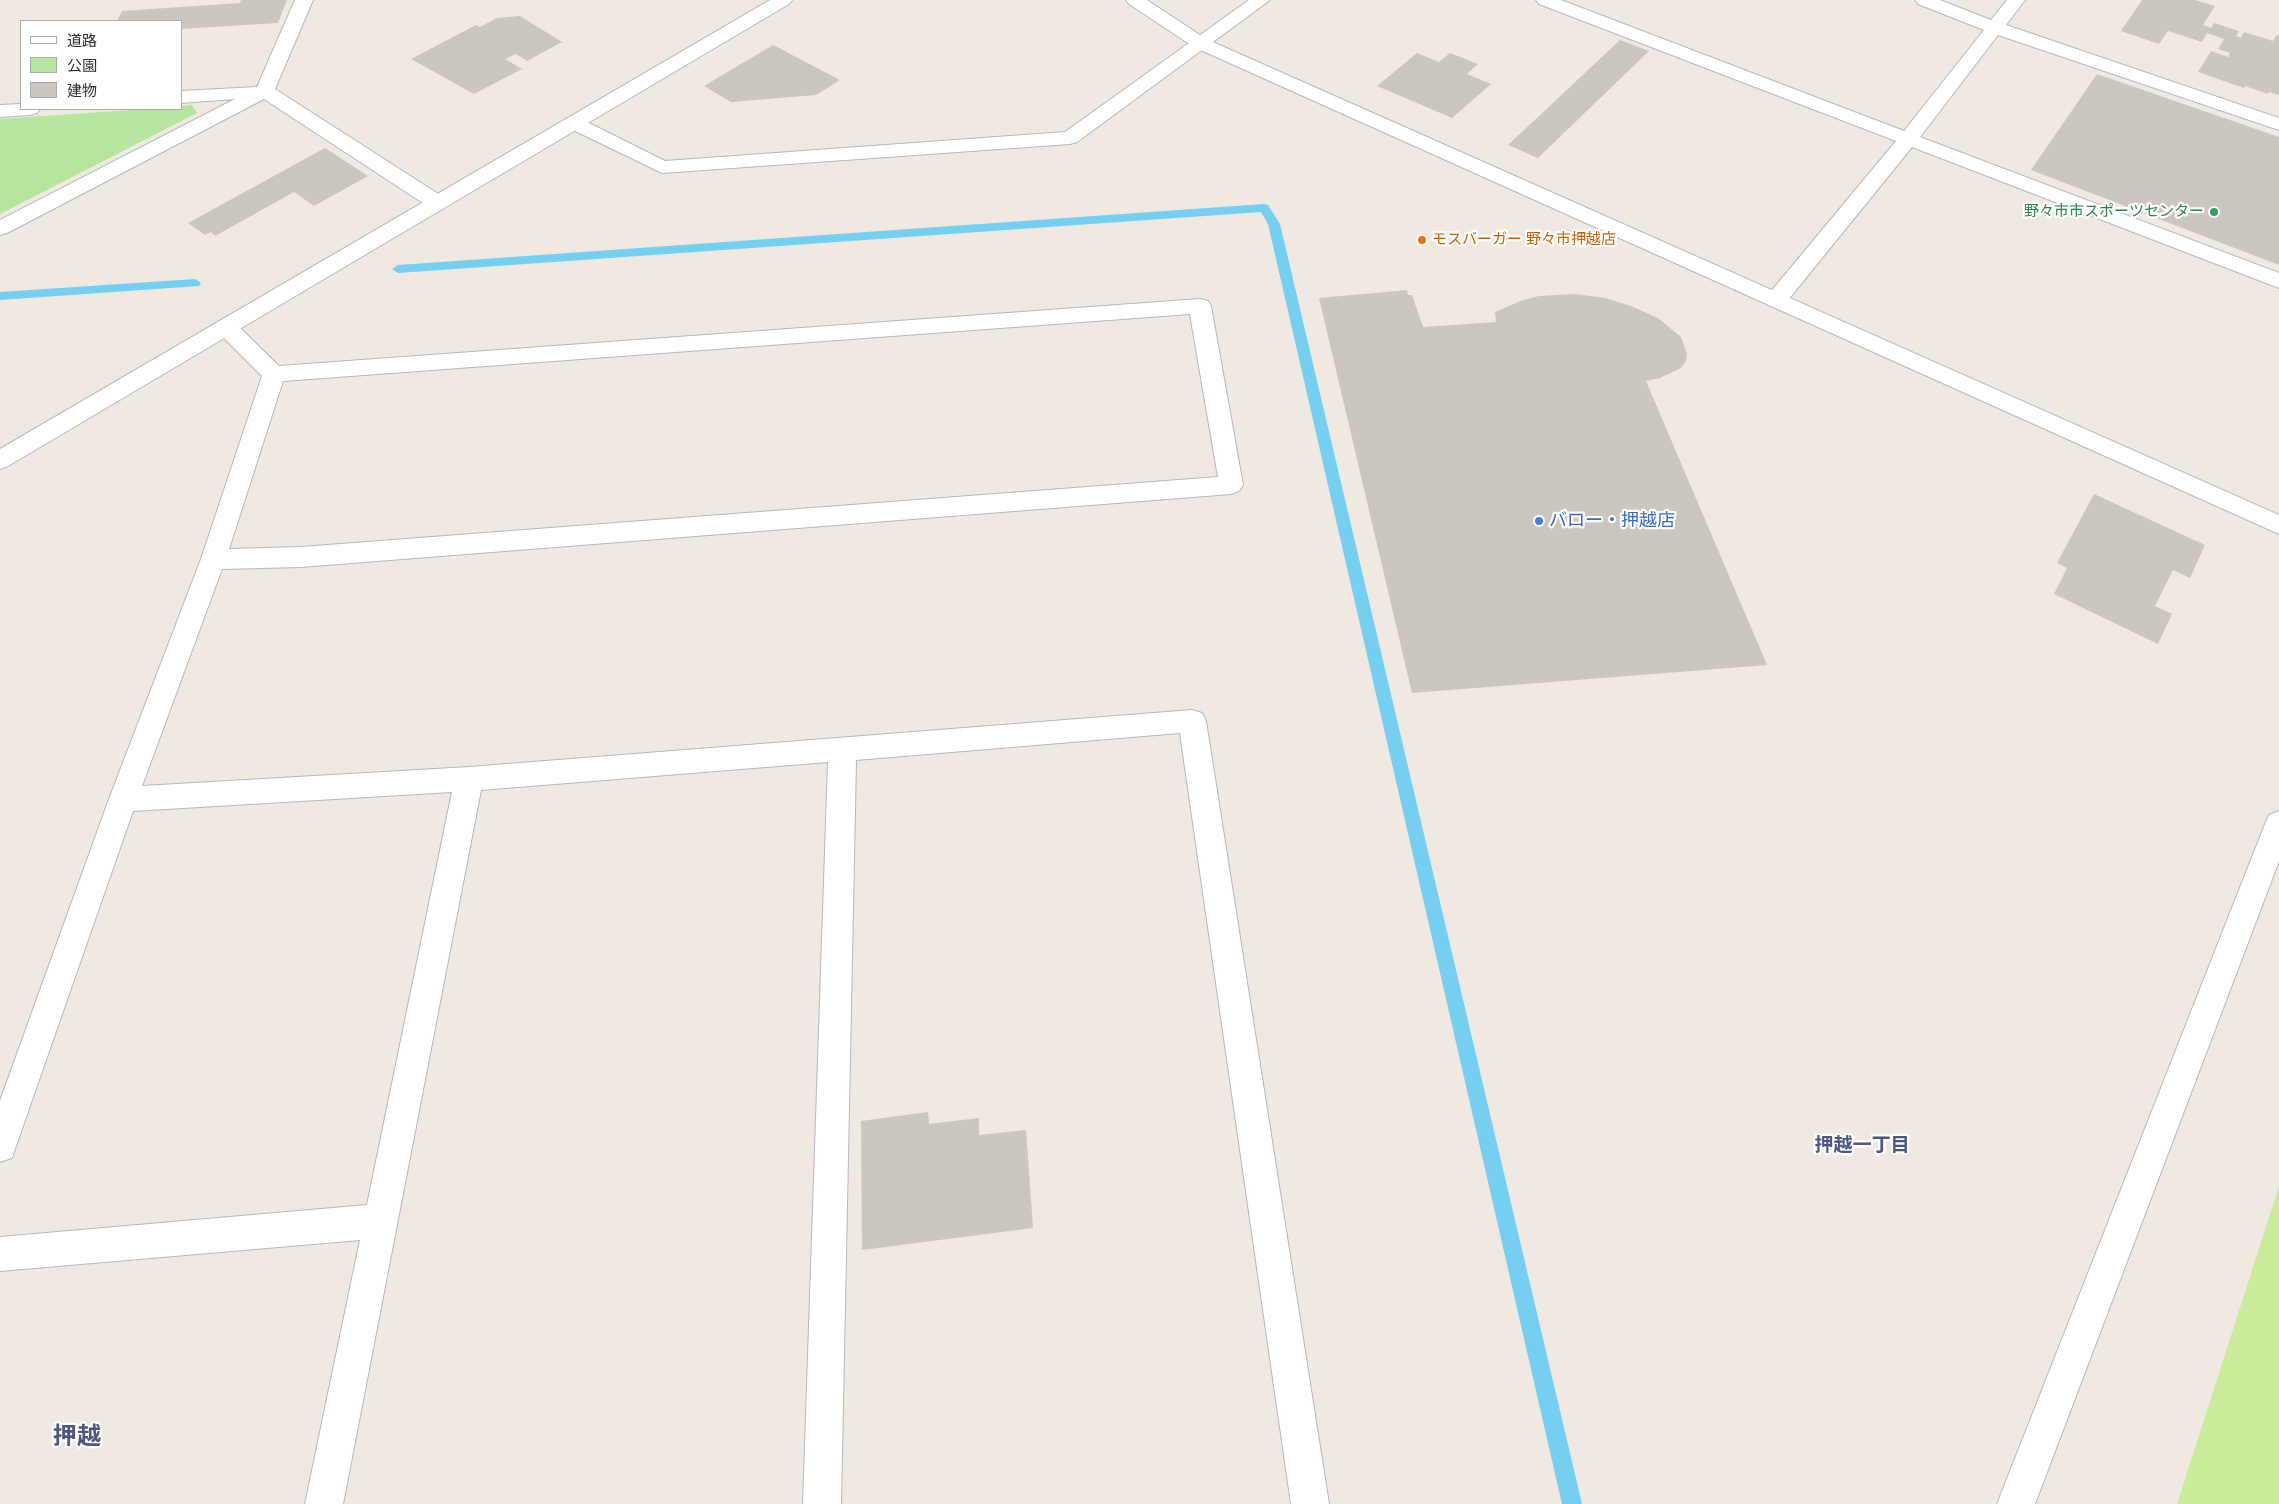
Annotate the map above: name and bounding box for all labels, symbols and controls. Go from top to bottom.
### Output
legend [20,20,182,110]
text: 道路 [67,31,97,50]
text: 公園 [67,56,97,75]
text: 建物 [67,81,97,100]
place label: 野々市市スポーツセンター [2024,203,2204,221]
marker: 野々市市スポーツセンター [2208,206,2220,218]
place label: モスバーガー 野々市押越店 [1432,231,1616,249]
marker: モスバーガー 野々市押越店 [1416,234,1428,246]
place label: バロー・押越店 [1549,510,1675,532]
marker: バロー・押越店 [1533,515,1545,527]
district label: 押越一丁目 [1815,1134,1909,1156]
district label: 押越 [53,1423,101,1451]

